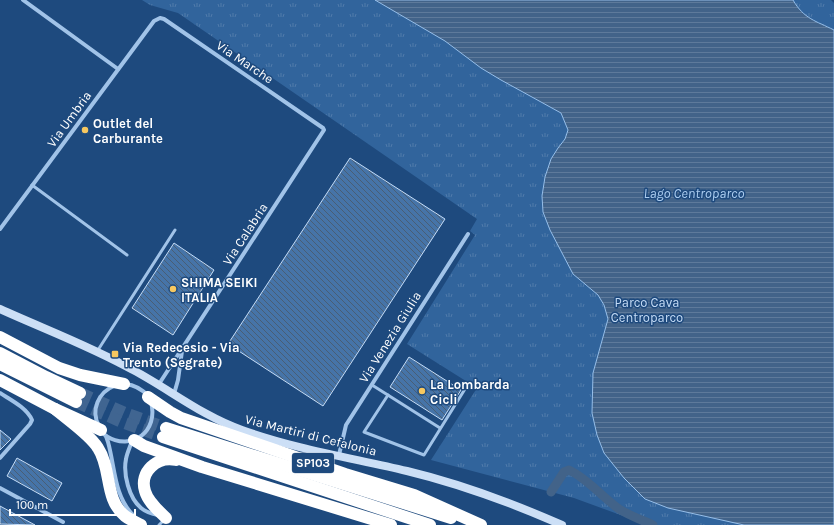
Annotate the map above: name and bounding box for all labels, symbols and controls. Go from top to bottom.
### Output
street label: Via Marche [214,37,277,87]
street label: Via Umbria [44,88,94,150]
place label: Outlet del Carburante [93,116,163,146]
marker: Outlet del Carburante [80,125,90,135]
water label: Lago Centroparco [644,185,745,202]
street label: Via Calabria [219,200,271,268]
place label: SHIMA SEIKI ITALIA [181,275,258,305]
marker: SHIMA SEIKI ITALIA [168,284,178,294]
street label: Via Venezia Giulia [356,289,424,385]
park label: Parco Cava Centroparco [611,295,683,325]
place label: Via Redecesio - Via Trento (Segrate) [123,340,240,370]
marker: Via Redecesio - Via Trento (Segrate) [110,349,120,359]
place label: La Lombarda Cicli [430,377,510,407]
marker: La Lombarda Cicli [417,386,427,396]
street label: Via Martiri di Cefalonia [244,411,378,459]
road number: SP103 [292,453,334,473]
scale bar [10,491,135,517]
text: 100 m [16,498,48,512]

